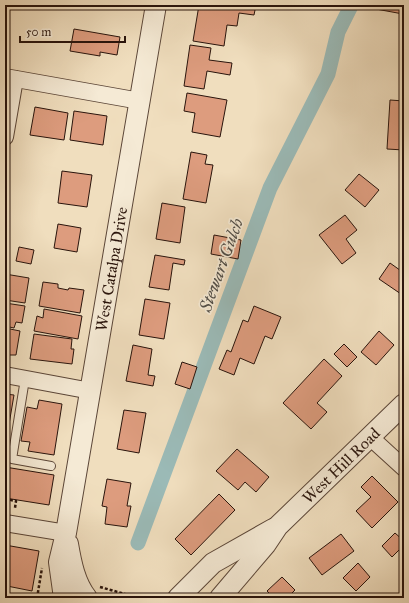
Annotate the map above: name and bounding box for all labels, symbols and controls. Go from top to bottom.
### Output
scale bar [20,18,125,44]
text: 50 m [26,25,51,39]
street label: West Catalpa Drive [92,205,131,333]
water label: Stewart Gulch [195,216,248,316]
street label: West Hill Road [298,424,384,507]

